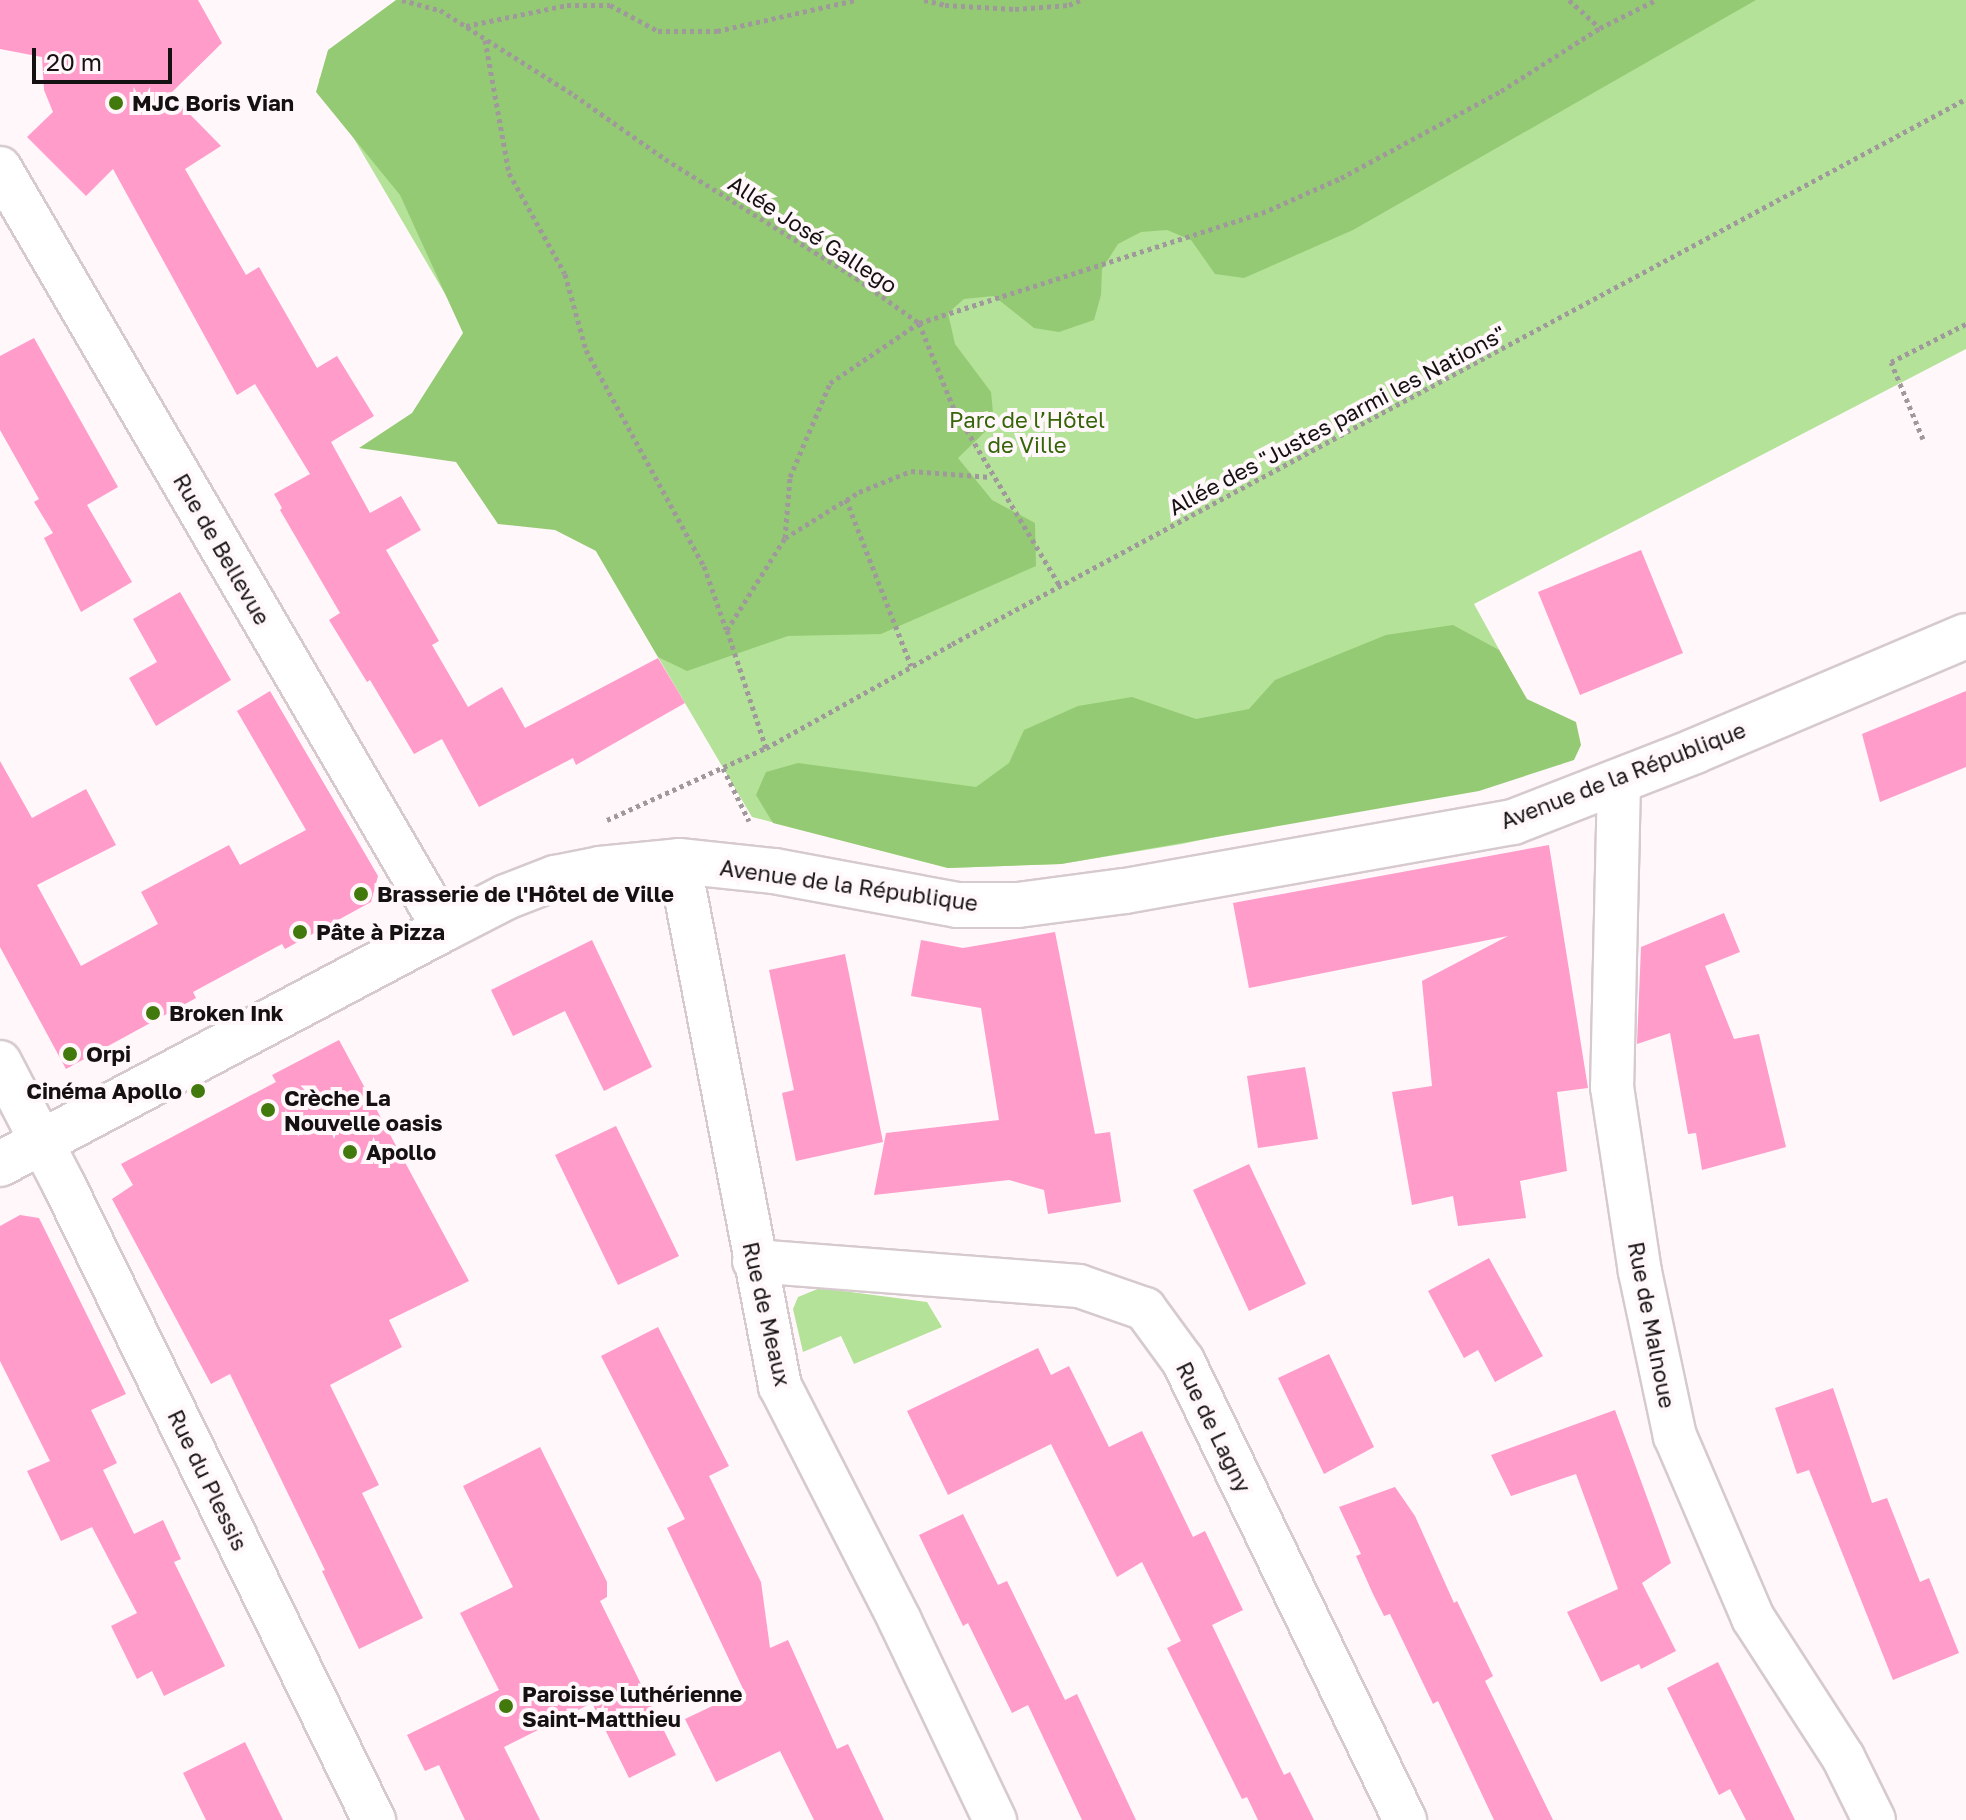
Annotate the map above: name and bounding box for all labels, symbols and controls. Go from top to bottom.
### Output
scale bar [36,32,176,82]
text: 20 m [46,47,102,76]
place label: MJC Boris Vian [132,90,294,116]
marker: MJC Boris Vian [107,94,125,112]
street label: Allée José Gallego [724,170,902,298]
street label: Allée des "Justes parmi les Nations" [1164,320,1510,520]
park label: Parc de l’Hôtel de Ville [949,406,1105,458]
street label: Rue de Bellevue [168,469,276,629]
street label: Avenue de la République [1497,716,1749,834]
street label: Avenue de la République [718,854,980,916]
place label: Brasserie de l'Hôtel de Ville [377,881,674,907]
marker: Brasserie de l'Hôtel de Ville [352,885,370,903]
place label: Pâte à Pizza [316,919,445,945]
marker: Pâte à Pizza [291,923,309,941]
place label: Broken Ink [169,1000,284,1026]
marker: Broken Ink [144,1004,162,1022]
place label: Orpi [86,1041,131,1067]
marker: Orpi [61,1045,79,1063]
place label: Cinéma Apollo [26,1078,182,1104]
marker: Cinéma Apollo [189,1082,207,1100]
place label: Crèche La Nouvelle oasis [284,1084,442,1136]
marker: Crèche La Nouvelle oasis [259,1101,277,1119]
place label: Apollo [366,1139,436,1165]
marker: Apollo [341,1143,359,1161]
street label: Rue de Meaux [738,1239,796,1389]
street label: Rue de Malnoue [1623,1239,1681,1411]
street label: Rue de Lagny [1171,1357,1257,1497]
street label: Rue du Plessis [163,1405,253,1555]
place label: Paroisse luthérienne Saint-Matthieu [522,1680,743,1732]
marker: Paroisse luthérienne Saint-Matthieu [497,1697,515,1715]

